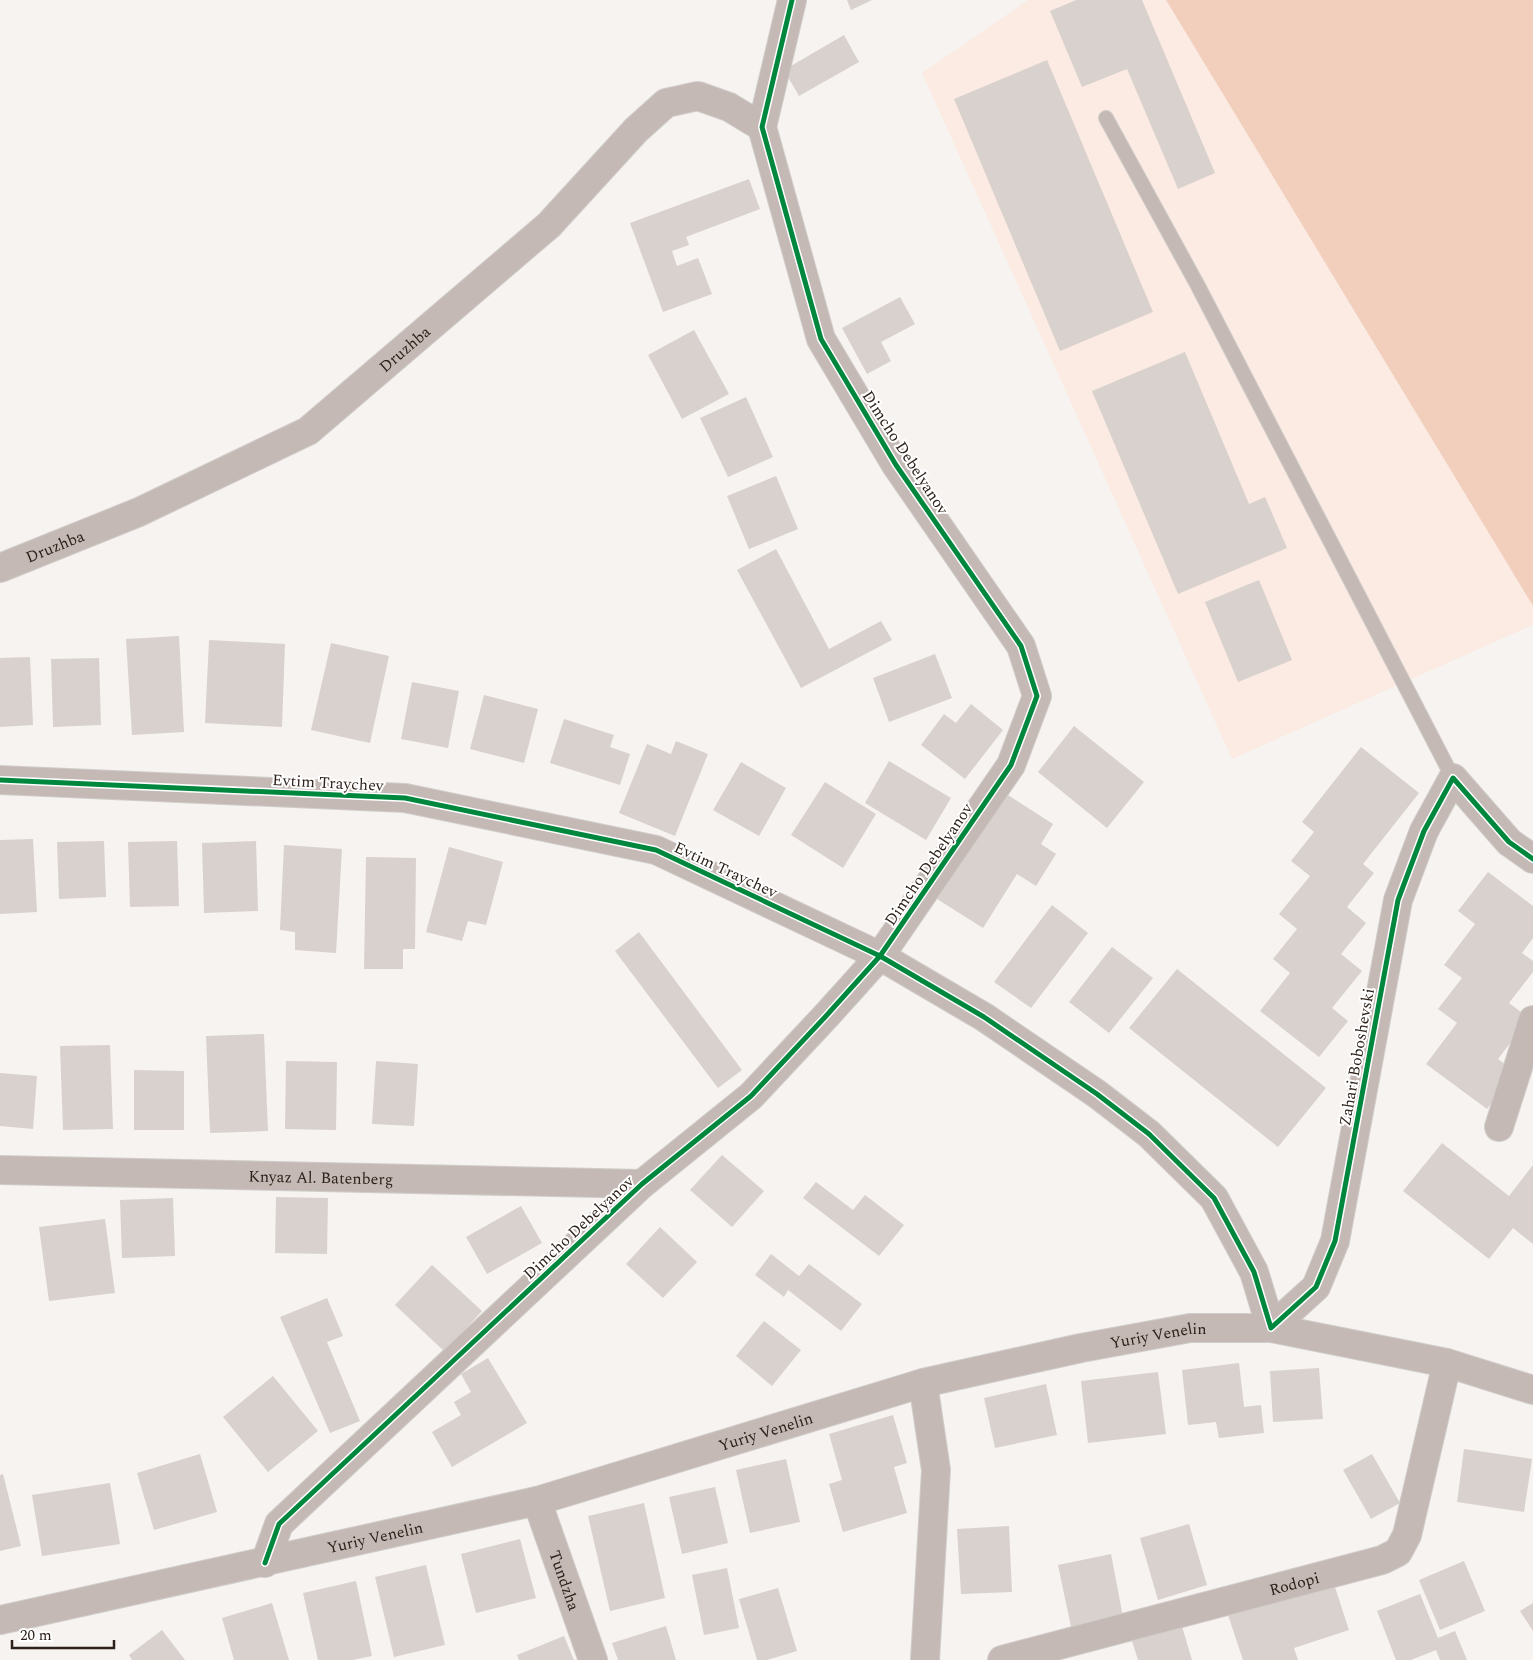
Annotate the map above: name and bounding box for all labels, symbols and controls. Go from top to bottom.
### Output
street label: Druzhba [374,320,436,378]
street label: Dimcho Debelyanov [856,386,955,520]
street label: Druzhba [22,524,88,569]
street label: Evtim Traychev [272,768,385,798]
street label: Dimcho Debelyanov [879,797,980,931]
street label: Evtim Traychev [670,835,782,905]
street label: Zahari Boboshevski [1333,986,1381,1128]
street label: Knyaz Al. Batenberg [248,1164,394,1192]
street label: Dimcho Debelyanov [518,1169,640,1285]
street label: Yuriy Venelin [1108,1317,1207,1355]
street label: Yuriy Venelin [716,1406,816,1458]
street label: Yuriy Venelin [325,1516,425,1560]
street label: Tundzha [542,1547,586,1614]
street label: Rodopi [1267,1566,1322,1602]
scale bar [12,1618,115,1650]
text: 20 m [20,1624,52,1647]

